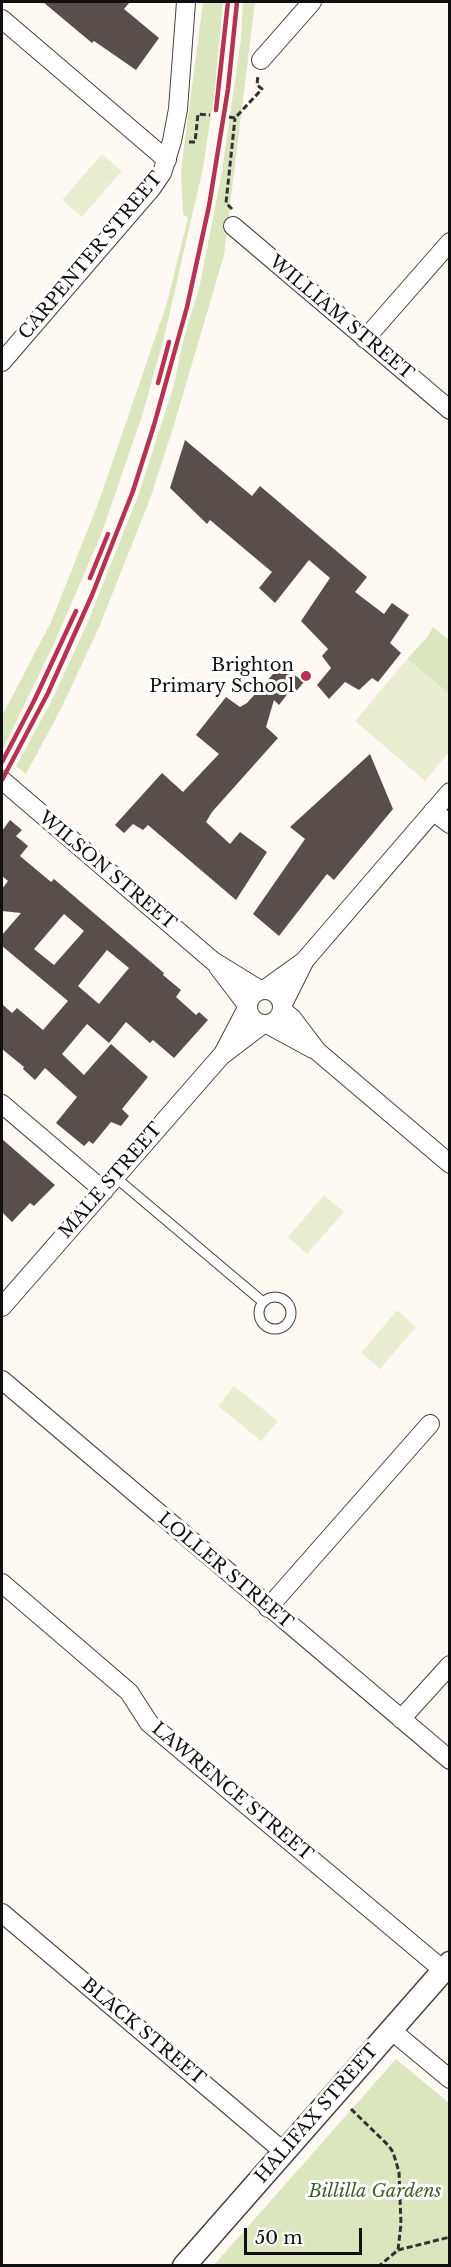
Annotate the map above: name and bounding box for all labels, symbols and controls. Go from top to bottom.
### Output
street label: CARPENTER STREET [15,168,167,344]
street label: WILLIAM STREET [264,251,418,385]
place label: Brighton Primary School [149,655,294,698]
marker: Brighton Primary School [299,669,313,683]
street label: WILSON STREET [34,807,180,935]
street label: MALE STREET [55,1119,167,1243]
street label: LOLLER STREET [153,1508,297,1634]
street label: LAWRENCE STREET [147,1718,317,1866]
street label: BLACK STREET [77,1974,209,2090]
street label: HALIFAX STREET [251,2040,383,2188]
park label: Billilla Gardens [309,2181,441,2203]
scale bar [247,2216,366,2254]
text: 50 m [255,2227,303,2249]

